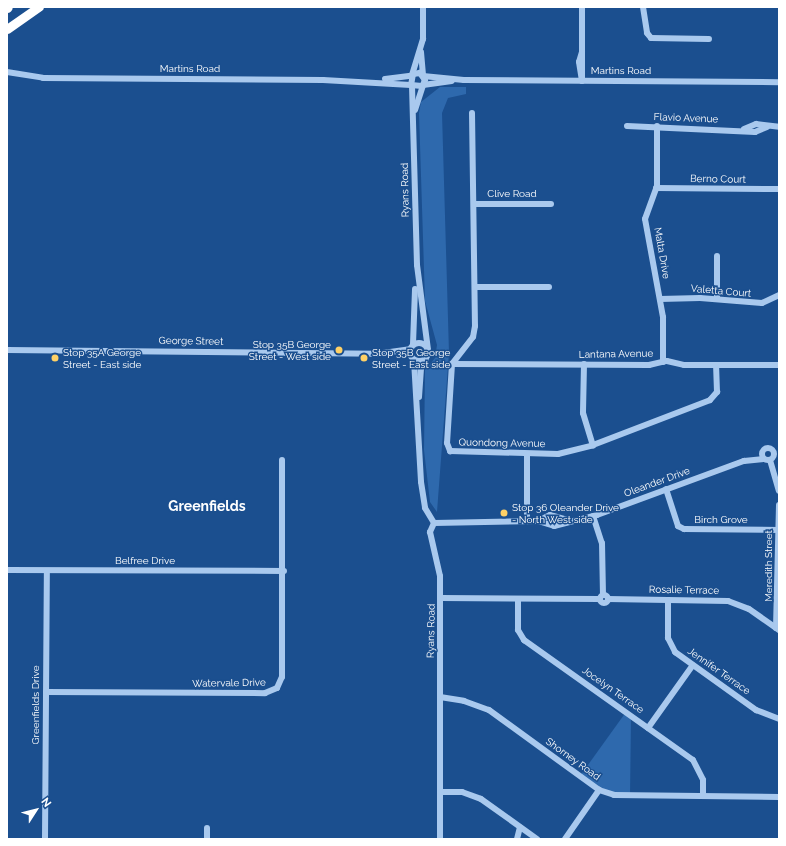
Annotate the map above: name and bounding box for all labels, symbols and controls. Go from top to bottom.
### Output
street label: Martins Road [160,63,220,75]
street label: Martins Road [591,65,651,77]
street label: Flavio Avenue [653,111,719,125]
street label: Ryans Road [399,163,411,217]
street label: Berno Court [690,173,746,185]
street label: Clive Road [487,188,537,200]
street label: Malta Drive [652,226,672,280]
street label: Valetta Court [690,282,752,300]
street label: George Street [159,334,223,348]
place label: Stop 35B George Street - West side [248,338,331,362]
marker: Stop 35B George Street - West side [334,345,344,355]
place label: Stop 35A George Street - East side [63,346,141,370]
place label: Stop 35B George Street - East side [372,346,450,370]
street label: Lantana Avenue [579,347,653,361]
marker: Stop 35A George Street - East side [50,353,60,363]
marker: Stop 35B George Street - East side [359,353,369,363]
street label: Quondong Avenue [458,436,546,450]
street label: Oleander Drive [622,464,692,500]
district label: Greenfields [168,498,246,514]
place label: Stop 36 Oleander Drive - North West side [512,501,619,524]
marker: Stop 36 Oleander Drive - North West side [499,508,509,518]
street label: Birch Grove [694,514,748,526]
street label: Meredith Street [763,530,775,602]
street label: Belfree Drive [115,555,175,567]
street label: Rosalie Terrace [649,583,719,597]
street label: Ryans Road [425,604,437,658]
street label: Jennifer Terrace [685,645,753,697]
street label: Jocelyn Terrace [580,664,646,716]
street label: Greenfields Drive [30,665,42,745]
street label: Watervale Drive [192,676,266,690]
street label: Shorney Road [543,735,603,783]
north arrow [16,790,56,830]
text: N [38,795,54,810]

